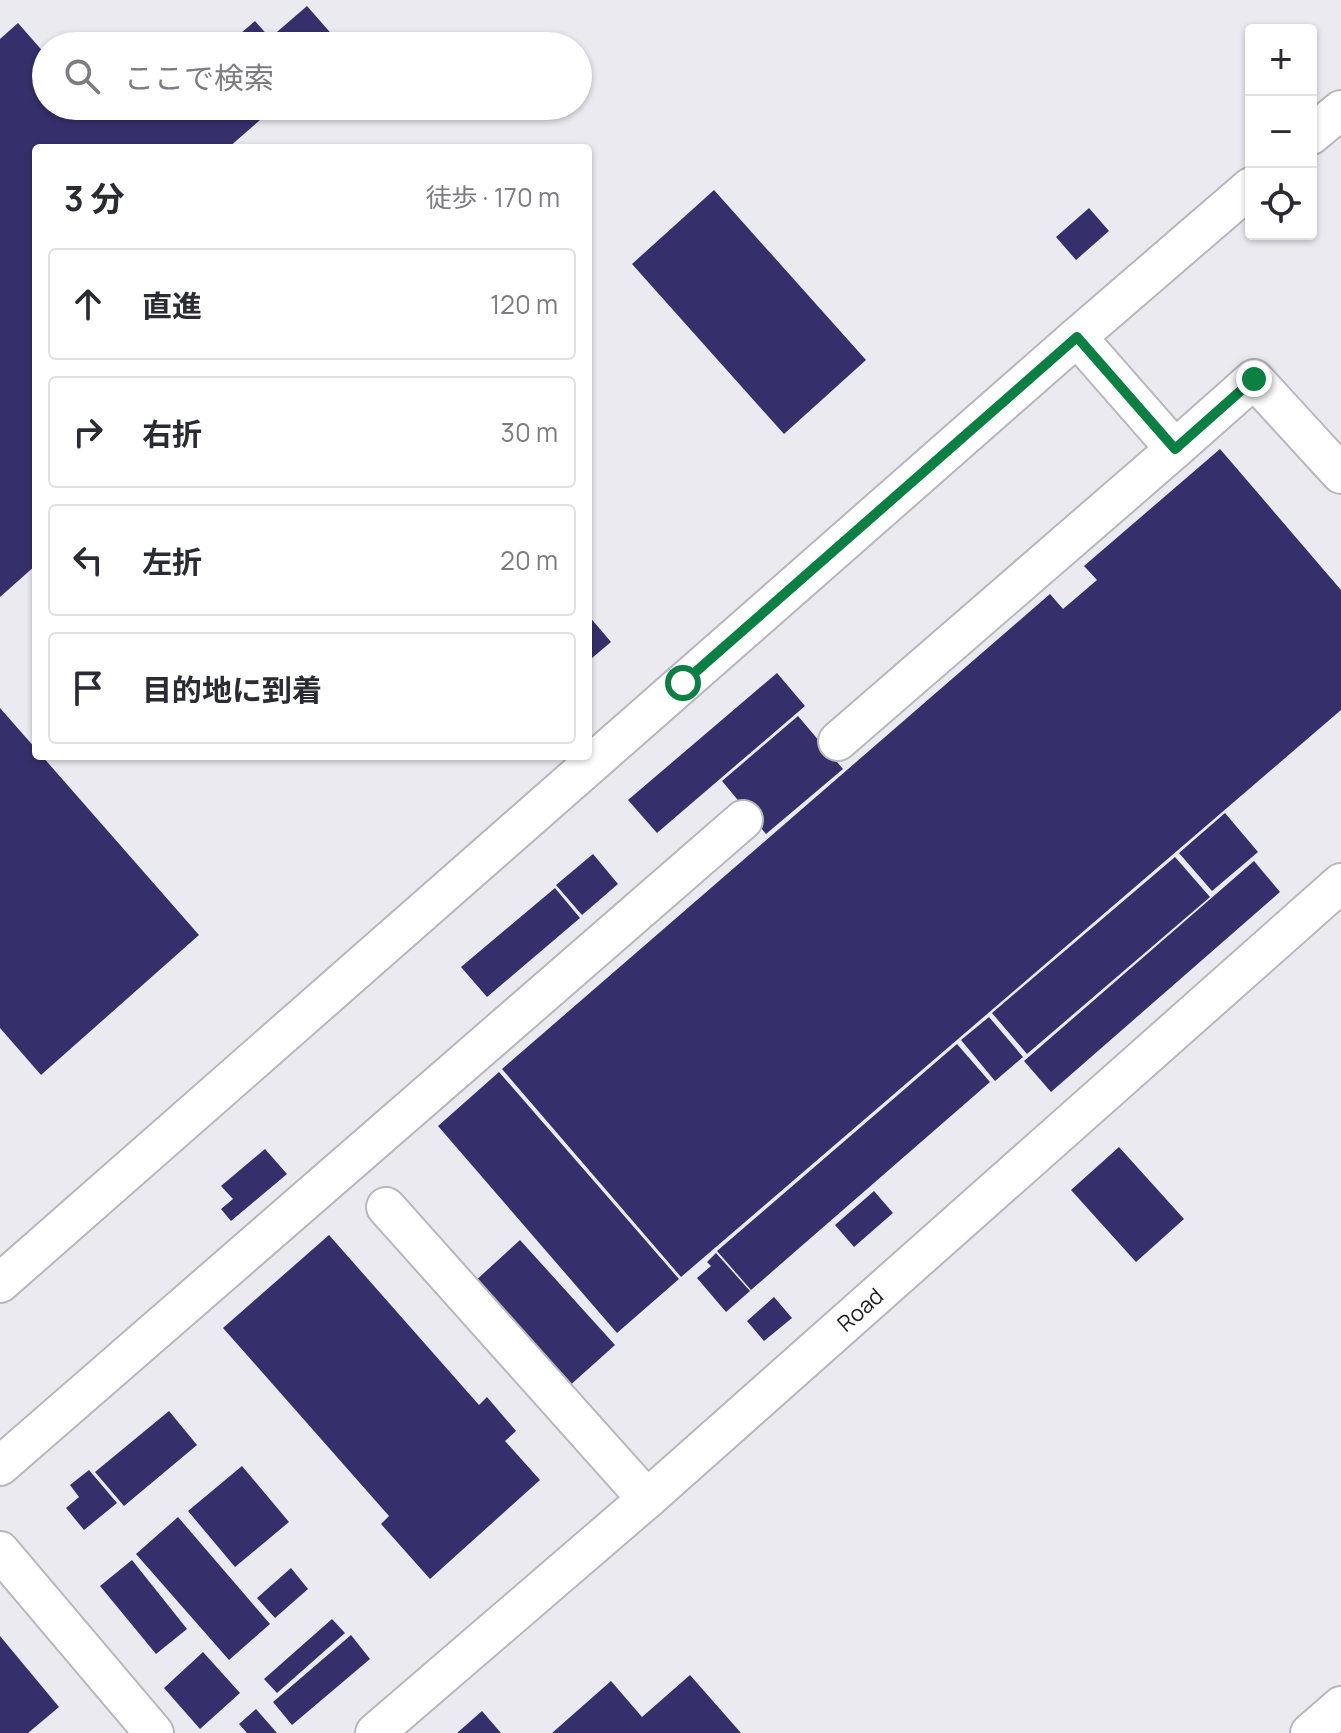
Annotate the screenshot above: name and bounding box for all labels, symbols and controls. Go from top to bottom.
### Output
map controls [1245,24,1317,240]
button: + [1245,24,1317,96]
search box [32,32,592,120]
icon: search [60,54,104,98]
text: ここで検索 [124,57,274,98]
button: − [1245,96,1317,168]
button: locate [1245,168,1317,240]
text: 3 分 [64,175,125,221]
text: 徒歩 · 170 m [425,179,560,215]
icon: ahead [66,282,110,326]
text: 直進 [142,285,202,326]
text: 120 m [490,286,558,322]
route end [1236,361,1272,397]
icon: right [66,410,110,454]
text: 右折 [142,413,202,454]
text: 30 m [501,414,558,450]
icon: left [66,538,110,582]
text: 左折 [142,541,202,582]
text: 20 m [500,542,558,578]
route start [665,665,701,701]
icon: arrive [66,666,110,710]
text: 目的地に到着 [142,669,322,710]
street label: Road [831,1281,890,1338]

